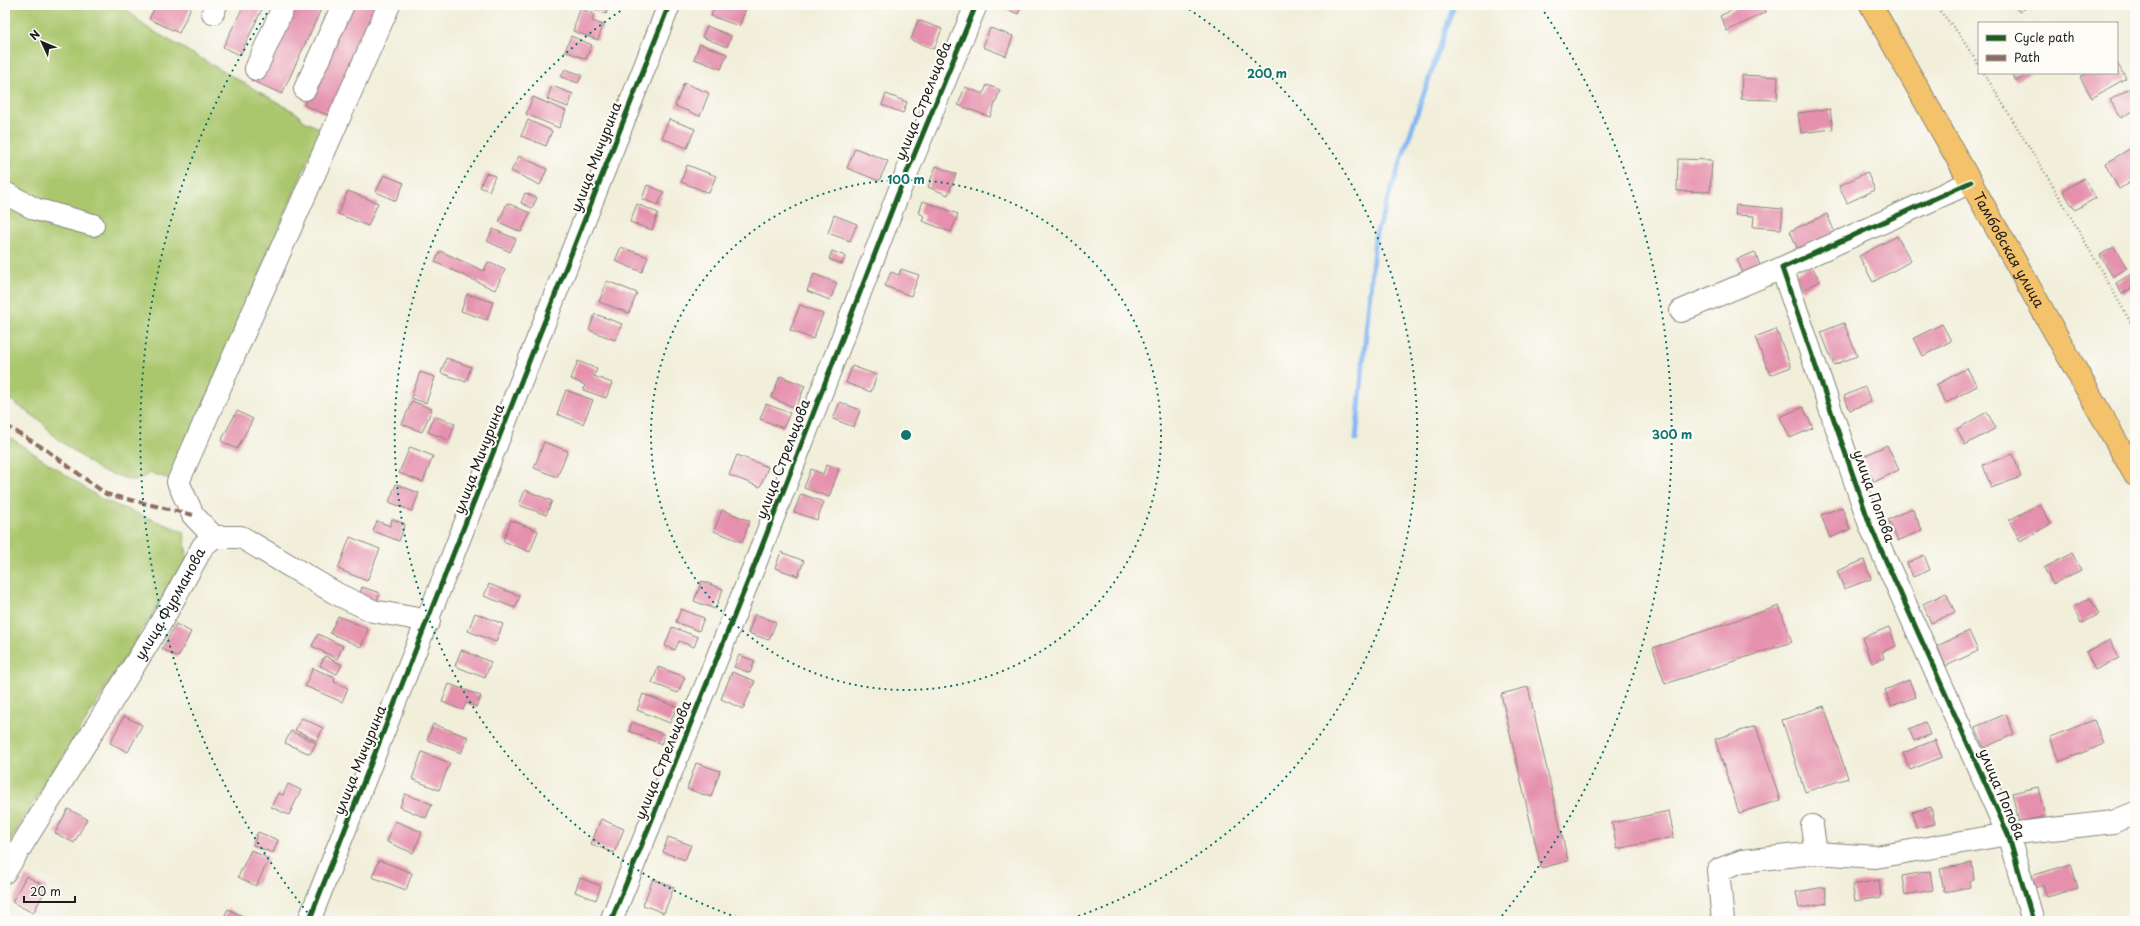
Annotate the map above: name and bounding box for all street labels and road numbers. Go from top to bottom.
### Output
street label: улица Стрельцова [889,38,956,164]
street label: улица Мичурина [565,98,626,215]
street label: Тамбовская улица [1968,188,2050,312]
street label: улица Стрельцова [750,395,815,522]
street label: улица Мичурина [448,400,509,517]
street label: улица Попова [1848,447,1901,545]
street label: улица Фурманова [129,543,210,664]
street label: улица Стрельцова [629,697,696,823]
street label: улица Мичурина [328,702,391,818]
street label: улица Попова [1974,745,2031,843]

